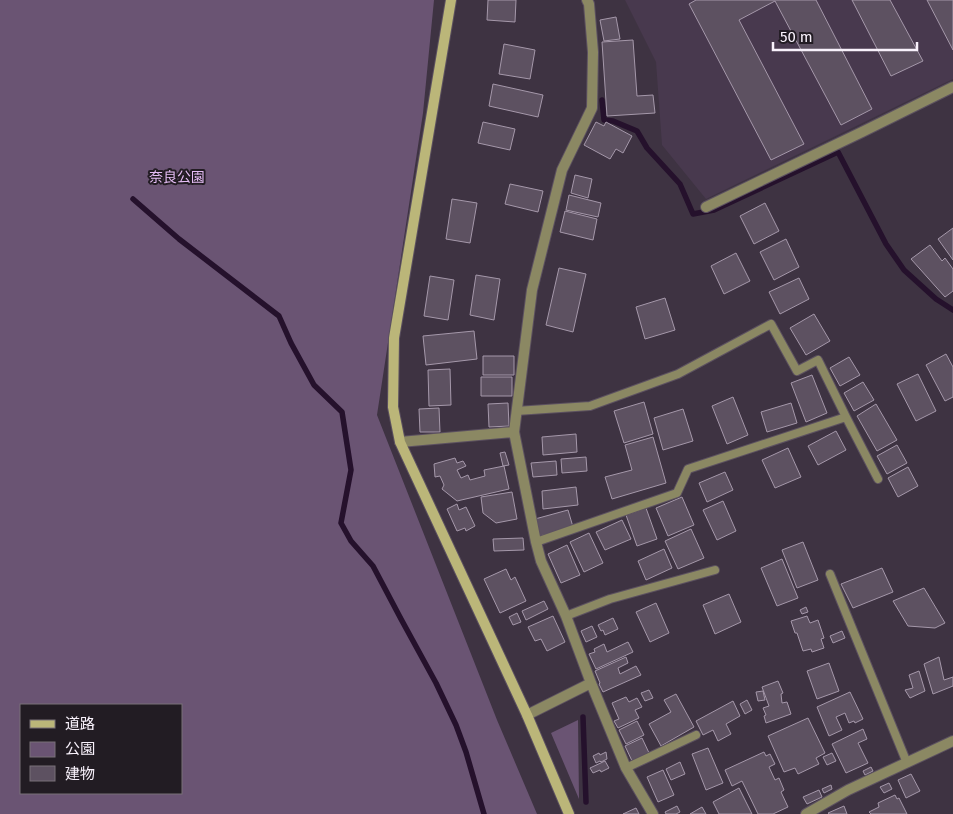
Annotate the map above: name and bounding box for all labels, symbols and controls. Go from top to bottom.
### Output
scale bar [773,20,917,52]
text: 50 m [780,28,813,46]
park label: 奈良公園 [149,169,205,186]
legend [20,704,182,794]
text: 道路 [65,715,95,733]
text: 公園 [65,740,95,758]
text: 建物 [65,765,95,783]

